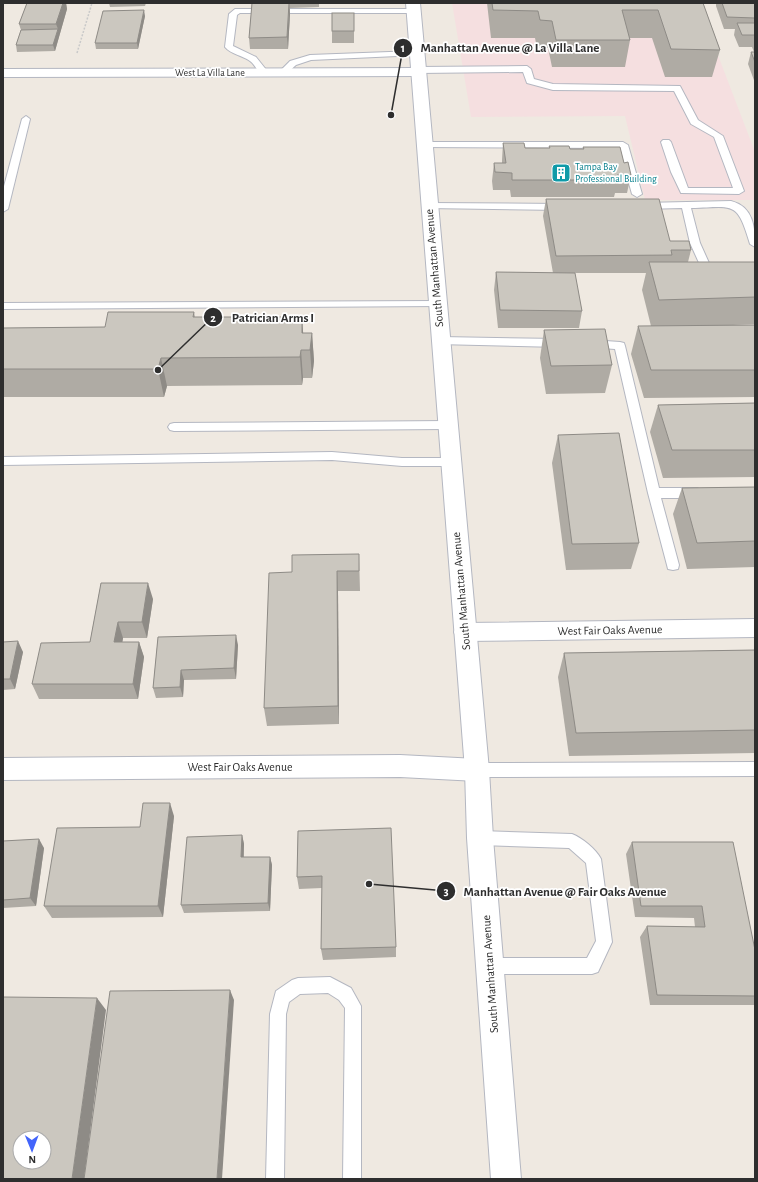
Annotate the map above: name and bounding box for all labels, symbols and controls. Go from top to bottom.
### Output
callout: Manhattan Avenue @ La Villa Lane [393,35,608,60]
text: 1 [401,42,405,54]
text: Manhattan Avenue @ La Villa Lane [421,42,599,55]
street label: West La Villa Lane [175,68,245,78]
building icon: Tampa Bay Professional Building [550,162,572,184]
place label: Tampa Bay Professional Building [575,162,657,184]
street label: South Manhattan Avenue [423,208,445,328]
callout: Patrician Arms I [203,305,322,330]
text: 2 [210,312,216,324]
text: Patrician Arms I [232,312,314,325]
street label: South Manhattan Avenue [450,531,472,651]
street label: West Fair Oaks Avenue [557,623,663,637]
street label: West Fair Oaks Avenue [187,761,293,773]
callout: Manhattan Avenue @ Fair Oaks Avenue [436,879,675,904]
text: 3 [443,885,449,897]
text: Manhattan Avenue @ Fair Oaks Avenue [464,886,666,899]
street label: South Manhattan Avenue [480,914,500,1034]
north arrow [12,1130,52,1170]
text: N [28,1154,36,1165]

